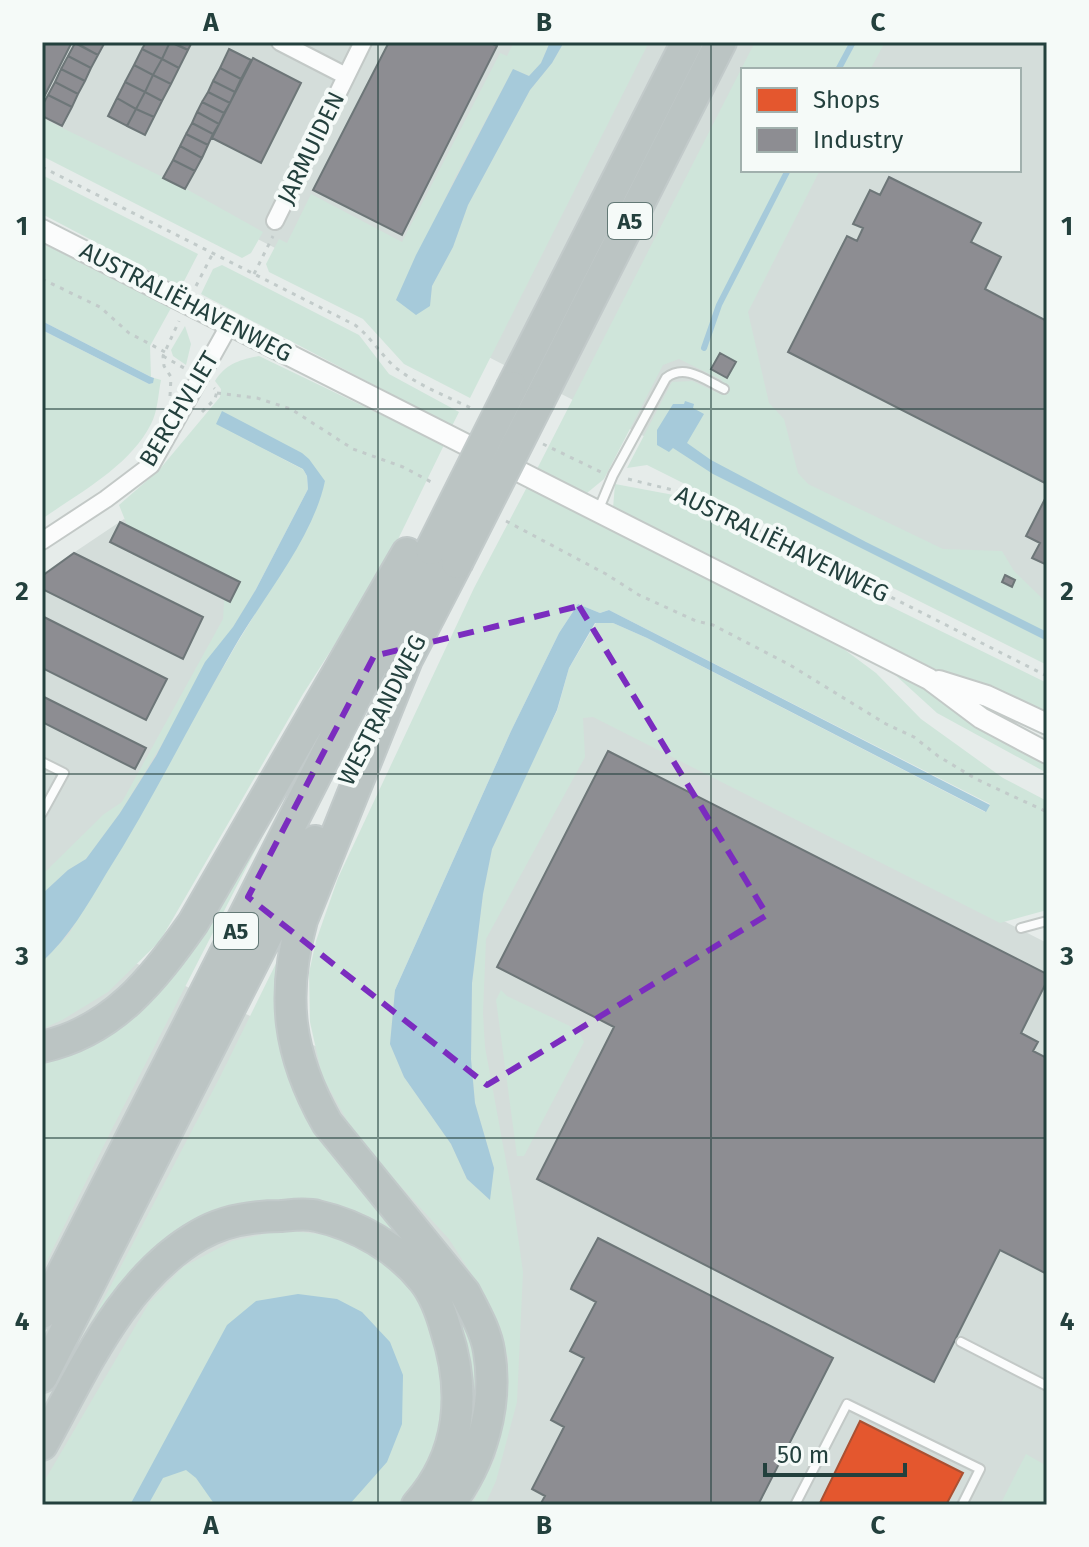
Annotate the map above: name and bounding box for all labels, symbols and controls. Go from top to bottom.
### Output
text: A [202,7,219,38]
text: B [536,7,552,38]
text: C [871,7,886,38]
legend [741,68,1021,172]
text: Shops [813,86,880,114]
street label: JARMUIDEN [272,87,350,209]
text: Industry [813,126,904,154]
road number: A5 [608,203,652,239]
text: 1 [16,211,28,242]
text: 1 [1061,211,1073,242]
street label: AUSTRALIËHAVENWEG [75,236,297,368]
street label: BERCHVLIET [134,346,225,472]
street label: AUSTRALIËHAVENWEG [671,480,893,608]
text: 2 [15,576,29,607]
text: 2 [1060,576,1074,607]
street label: WESTRANDWEG [332,630,432,790]
road number: A5 [214,913,258,949]
text: 3 [14,941,29,972]
text: 3 [1059,941,1074,972]
text: 4 [15,1306,30,1337]
text: 4 [1060,1306,1075,1337]
scale bar [765,1427,905,1477]
text: 50 m [777,1441,829,1469]
text: A [202,1510,219,1541]
text: B [536,1510,552,1541]
text: C [871,1510,886,1541]

